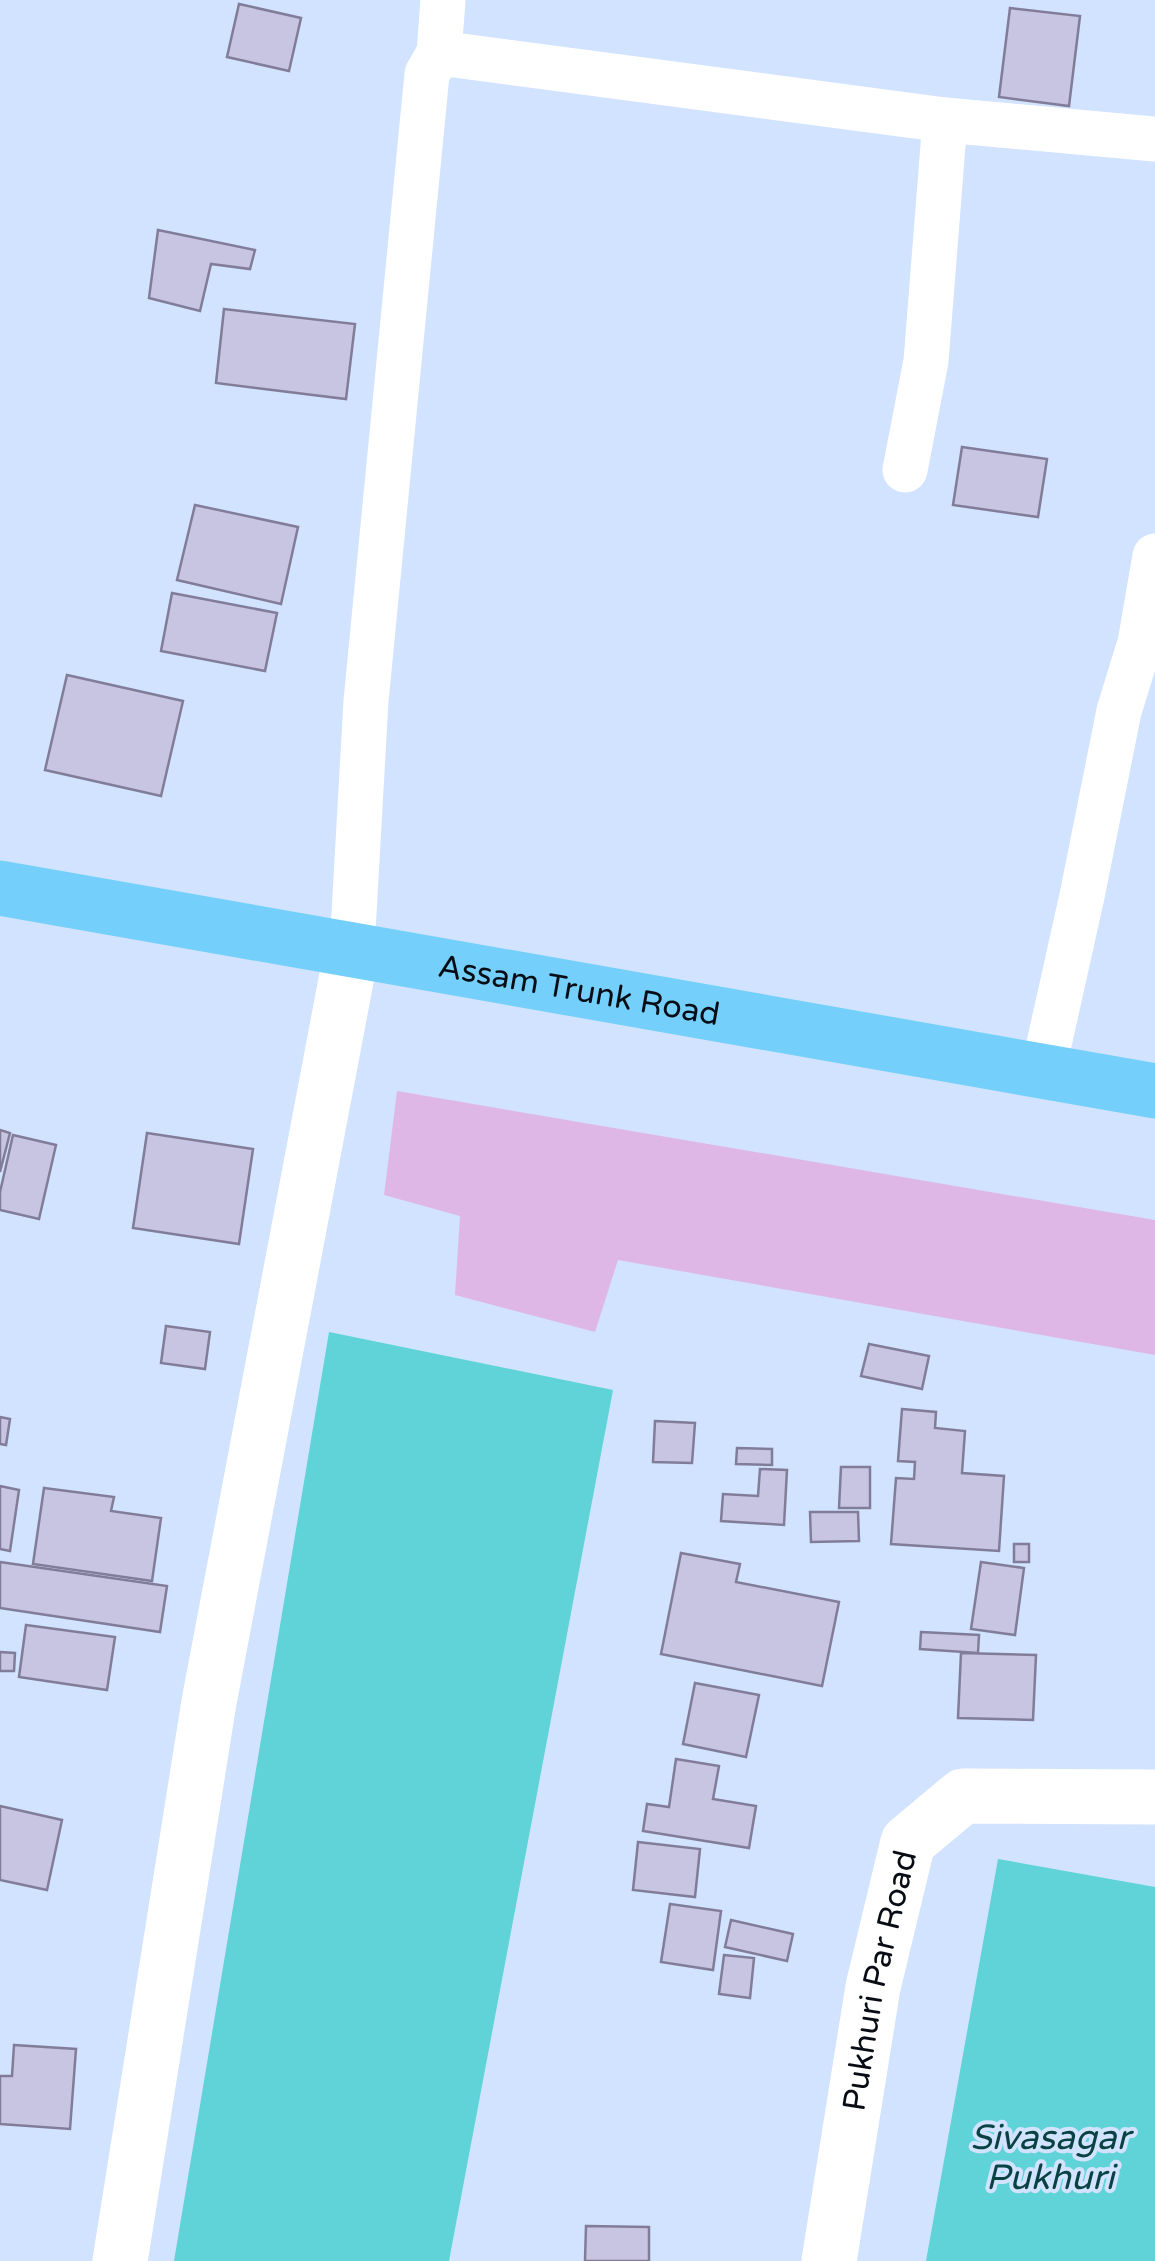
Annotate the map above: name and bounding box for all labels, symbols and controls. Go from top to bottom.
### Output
street label: Assam Trunk Road [435,947,723,1034]
street label: Pukhuri Par Road [835,1847,925,2114]
water label: Sivasagar Pukhuri [970,2117,1134,2199]

